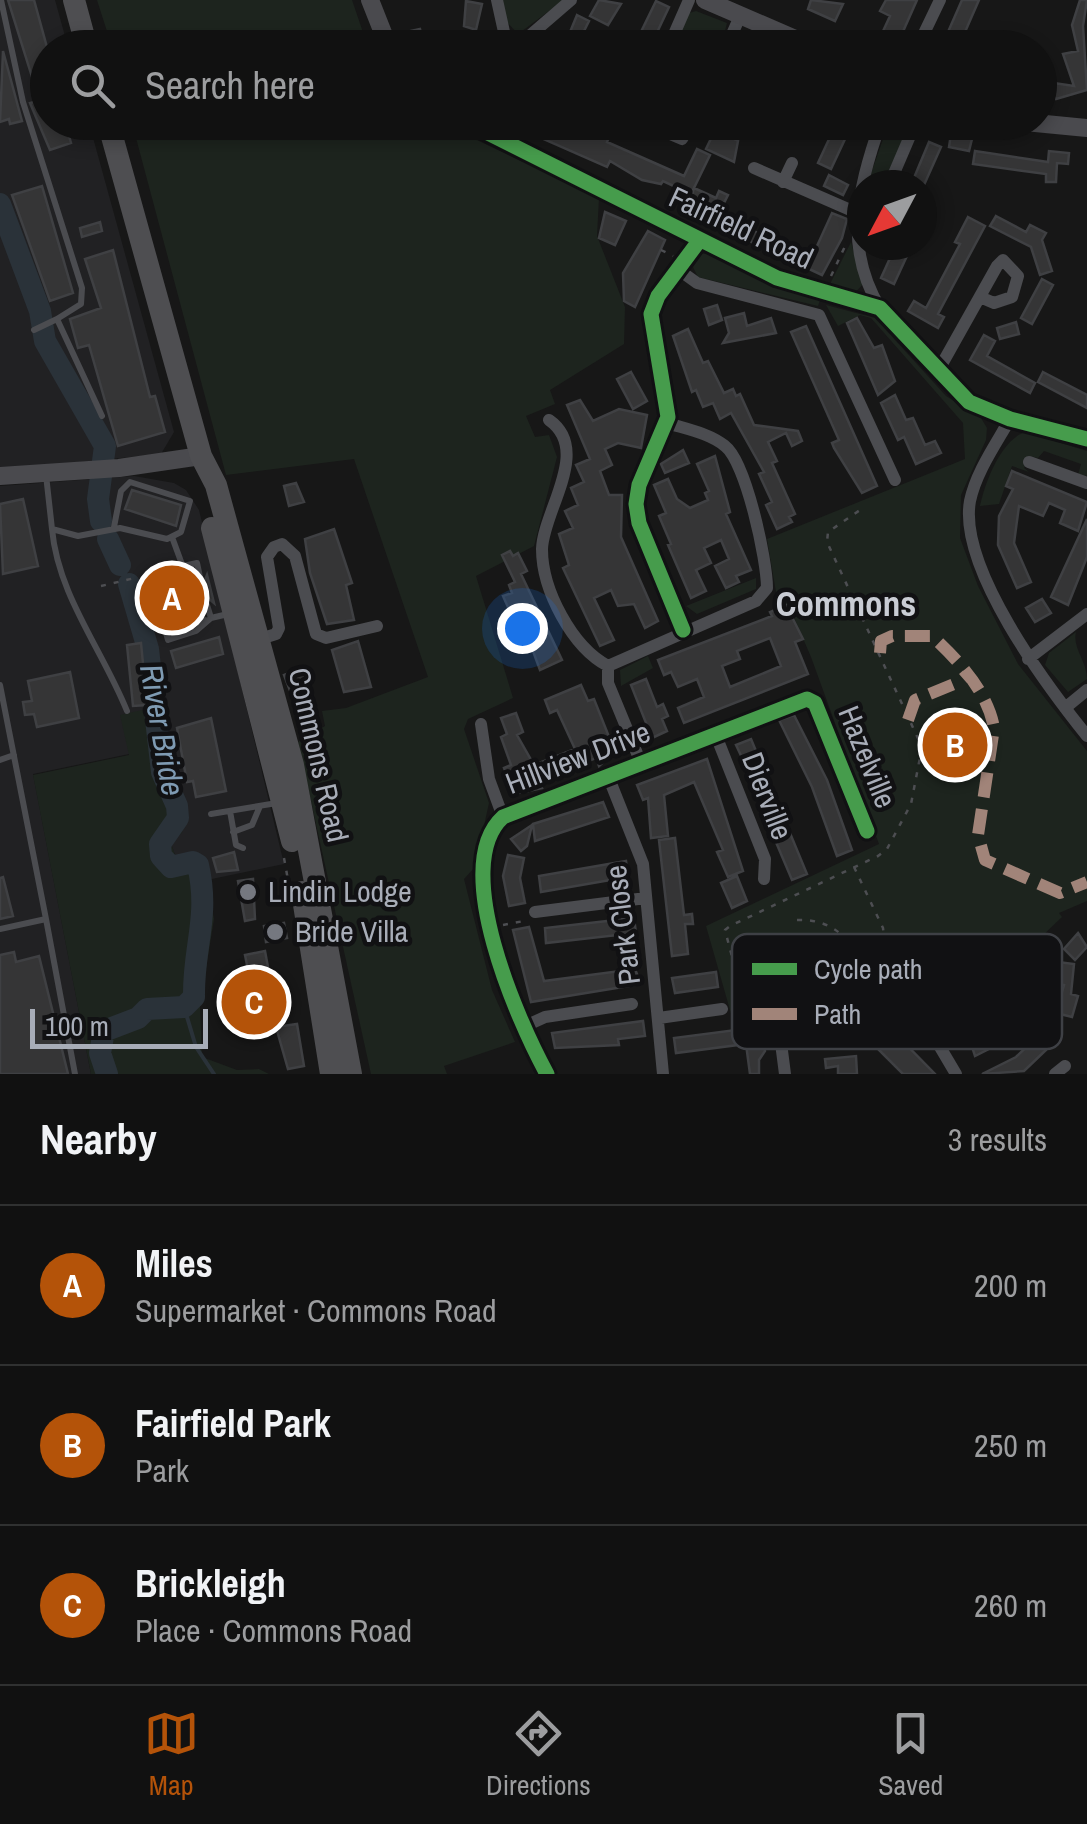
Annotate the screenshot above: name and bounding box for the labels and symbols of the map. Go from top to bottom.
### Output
north arrow [847,170,937,260]
street label: Fairfield Road [663,176,820,278]
pin: A [140,560,204,636]
district label: Commons [776,580,916,627]
your location [497,603,548,654]
water label: River Bride [130,661,195,799]
street label: Commons Road [279,664,358,846]
street label: Hazelville [829,700,906,814]
pin: B [922,708,988,782]
street label: Hillview Drive [500,711,656,803]
street label: Dierville [733,746,803,845]
street label: Park Close [595,863,649,987]
place label: Lindin Lodge [268,871,412,911]
marker: Lindin Lodge [237,881,259,903]
place label: Bride Villa [295,911,408,951]
marker: Bride Villa [264,921,286,943]
legend [732,934,1062,1049]
text: Cycle path [814,950,922,988]
pin: C [222,964,286,1040]
text: Path [814,995,861,1033]
scale bar [30,1004,208,1048]

